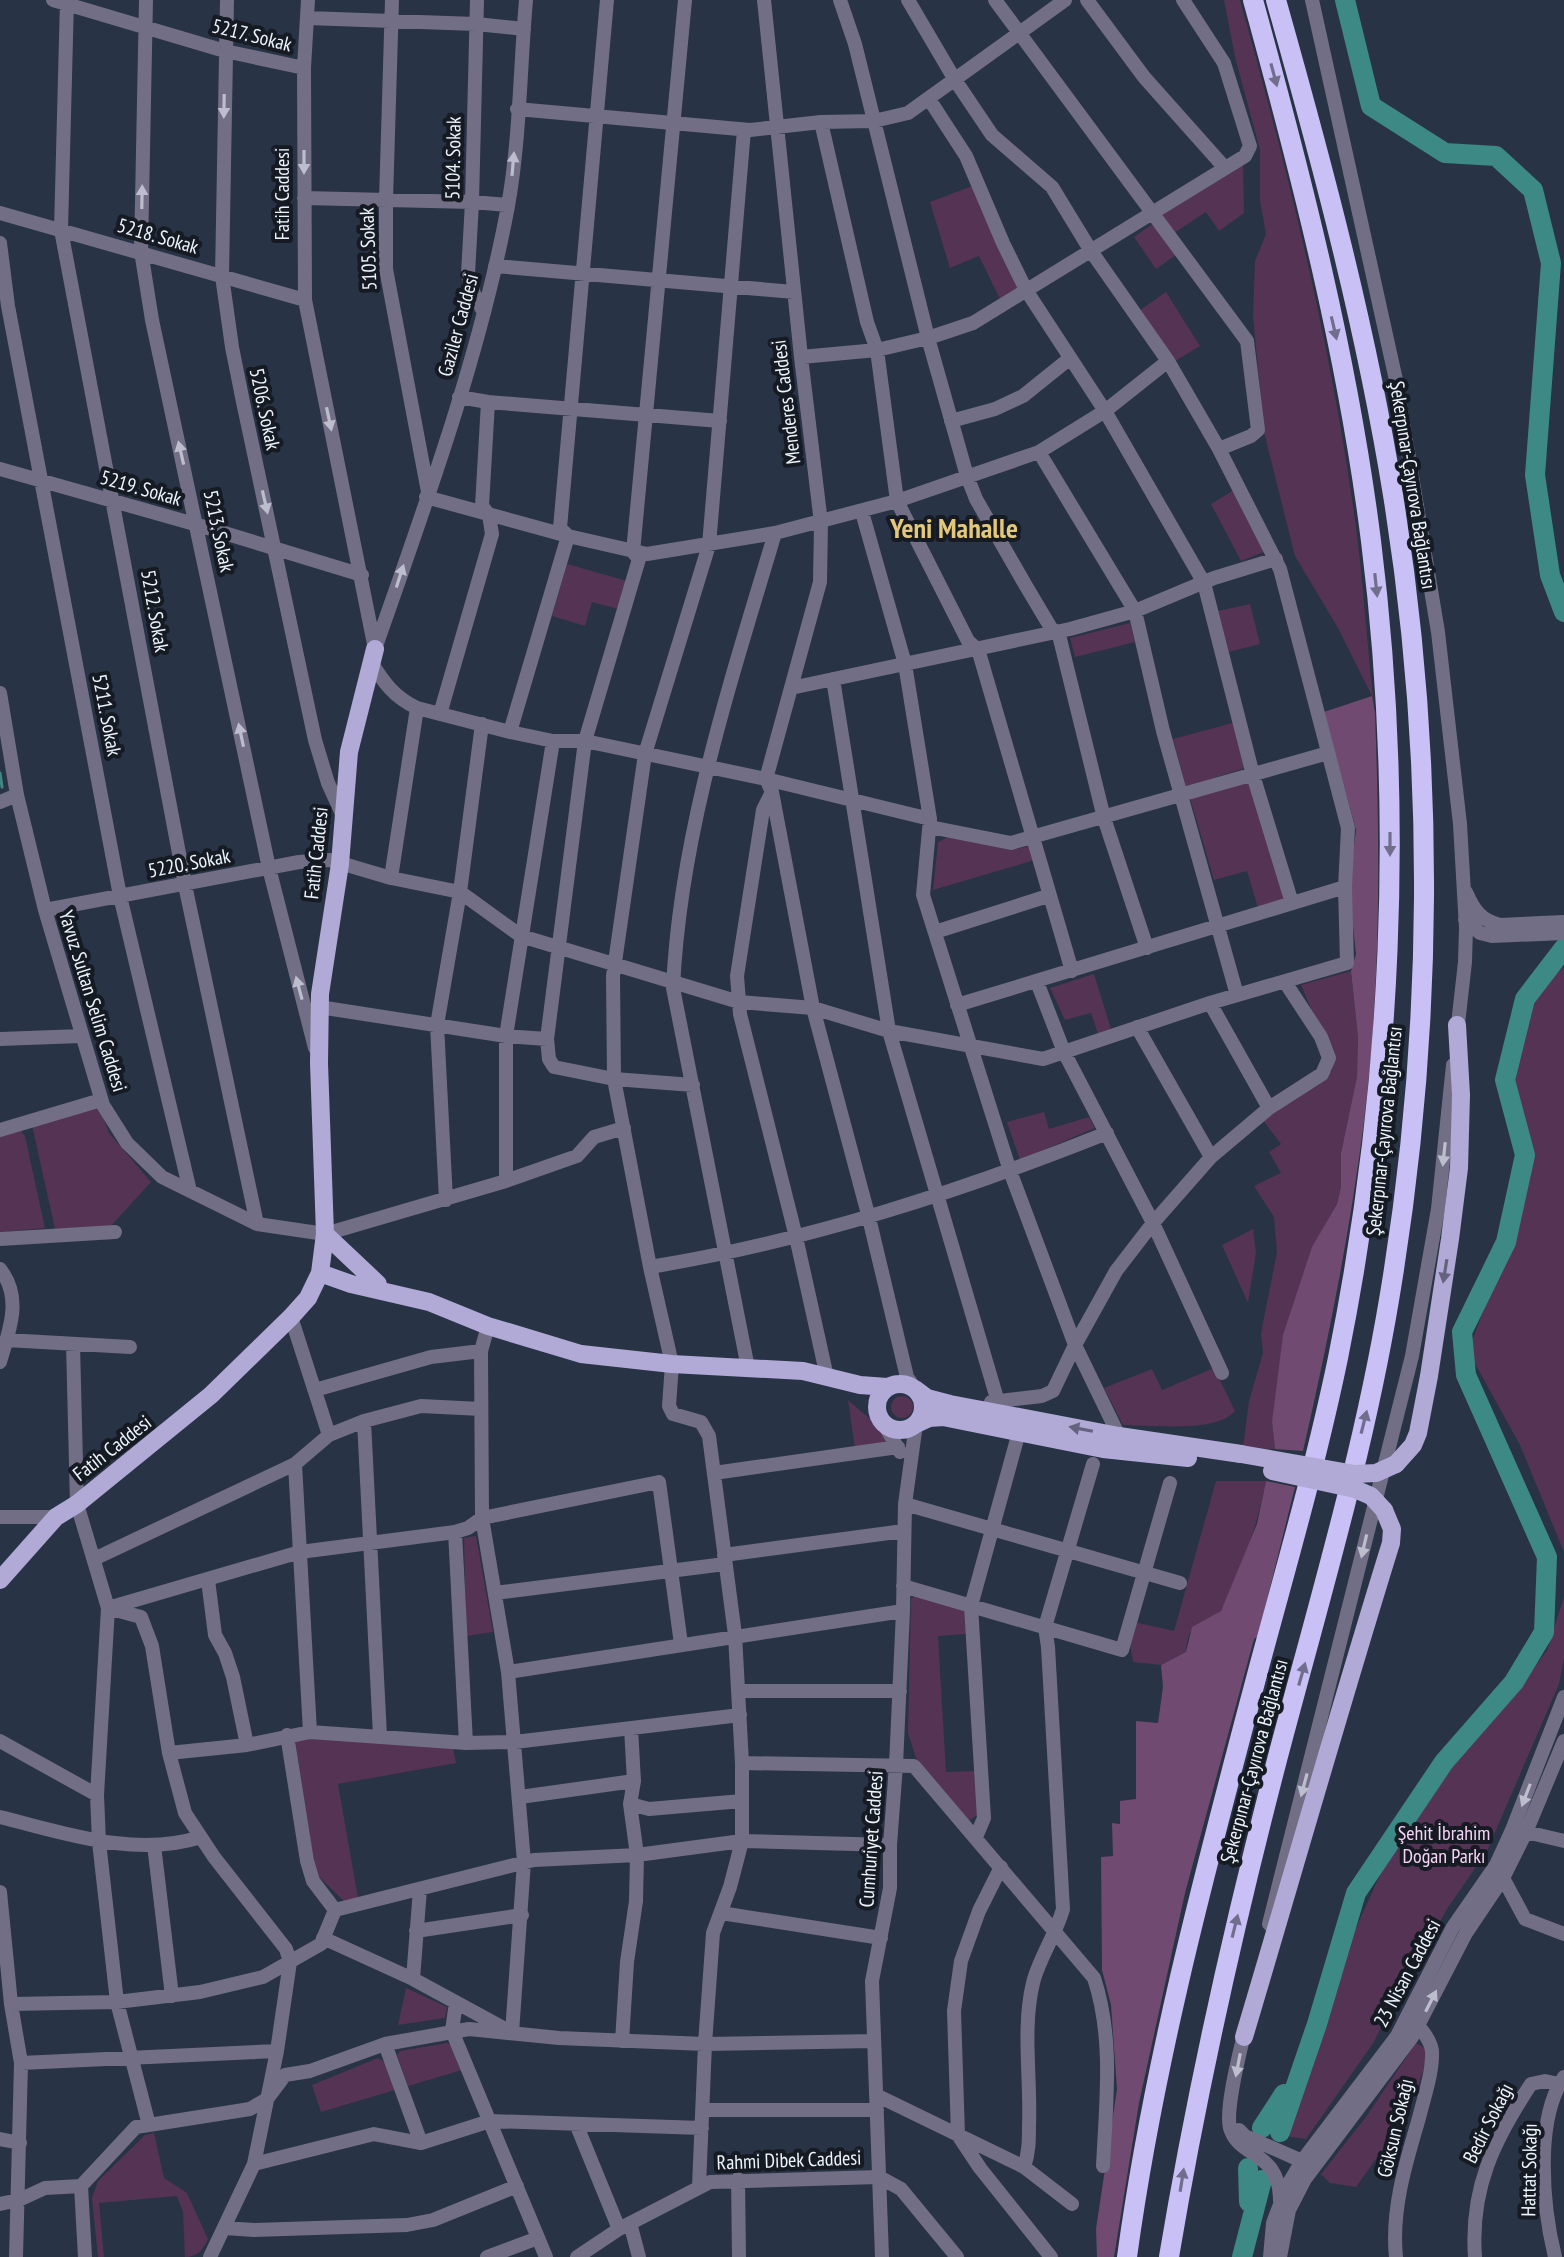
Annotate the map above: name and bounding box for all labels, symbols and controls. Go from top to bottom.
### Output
street label: 5217. Sokak [209,13,295,58]
one-way arrow [1268,63,1280,88]
one-way arrow [218,94,231,119]
street label: 5104. Sokak [439,116,467,200]
street label: Fatih Caddesi [269,148,295,240]
one-way arrow [298,150,310,175]
one-way arrow [507,151,520,176]
one-way arrow [136,184,148,209]
street label: 5105. Sokak [354,207,382,291]
street label: 5218. Sokak [114,212,202,260]
street label: Gaziler Caddesi [432,271,484,379]
one-way arrow [1328,316,1341,341]
street label: Menderes Caddesi [765,338,807,466]
street label: 5206. Sokak [244,366,286,453]
street label: Şekerpınar-Çayırova Bağlantısı [1384,379,1442,591]
one-way arrow [324,407,336,432]
one-way arrow [175,440,187,465]
street label: 5219. Sokak [97,464,185,512]
street label: 5213. Sokak [198,488,240,575]
one-way arrow [259,489,272,514]
district label: Yeni Mahalle [889,509,1018,546]
one-way arrow [395,563,407,587]
street label: 5212. Sokak [135,568,175,654]
one-way arrow [1369,573,1382,598]
street label: 5211. Sokak [86,672,128,759]
one-way arrow [234,722,247,747]
street label: Fatih Caddesi [298,806,334,900]
one-way arrow [1384,832,1396,857]
street label: 5220. Sokak [146,842,233,884]
street label: Yavuz Sultan Selim Caddesi [53,907,133,1095]
one-way arrow [292,976,304,1001]
street label: Şekerpınar-Çayırova Bağlantısı [1360,1025,1408,1237]
one-way arrow [1437,1142,1450,1167]
one-way arrow [1438,1258,1451,1283]
street label: Fatih Caddesi [67,1409,157,1487]
one-way arrow [1359,1409,1371,1434]
one-way arrow [1069,1422,1094,1435]
one-way arrow [1357,1533,1370,1558]
street label: Şekerpınar-Çayırova Bağlantısı [1214,1656,1294,1866]
one-way arrow [1296,1662,1308,1687]
street label: Cumhuriyet Caddesi [853,1770,889,1908]
one-way arrow [1298,1772,1310,1797]
one-way arrow [1519,1784,1532,1808]
park label: Şehit İbrahim Doğan Parkı [1398,1820,1490,1869]
one-way arrow [1230,1913,1242,1938]
street label: 23 Nisan Caddesi [1368,1914,1446,2032]
one-way arrow [1424,1989,1438,2012]
one-way arrow [1232,2053,1244,2078]
street label: Göksun Sokağı [1371,2076,1419,2180]
street label: Bedir Sokağı [1457,2079,1519,2167]
street label: Hattat Sokağı [1515,2123,1543,2217]
street label: Rahmi Dibek Caddesi [716,2144,862,2176]
one-way arrow [1176,2167,1189,2192]

